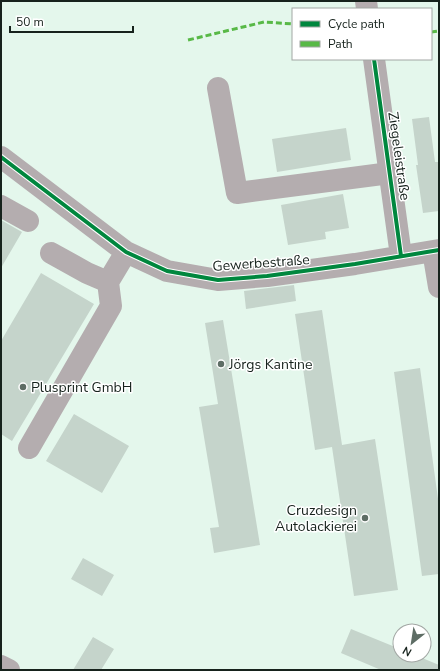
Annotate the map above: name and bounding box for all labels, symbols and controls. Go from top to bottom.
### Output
scale bar [10,8,133,34]
legend [292,8,432,60]
text: 50 m [16,14,44,30]
text: Cycle path [328,16,385,32]
text: Path [328,36,353,52]
street label: Ziegeleistraße [383,110,415,202]
street label: Gewerbestraße [212,250,310,276]
place label: Jörgs Kantine [228,355,312,374]
marker: Jörgs Kantine [216,359,226,369]
place label: Plusprint GmbH [31,378,132,397]
marker: Plusprint GmbH [18,382,28,392]
place label: Cruzdesign Autolackierei [275,501,357,536]
marker: Cruzdesign Autolackierei [360,513,370,523]
north arrow [392,623,432,663]
text: N [400,643,415,660]

